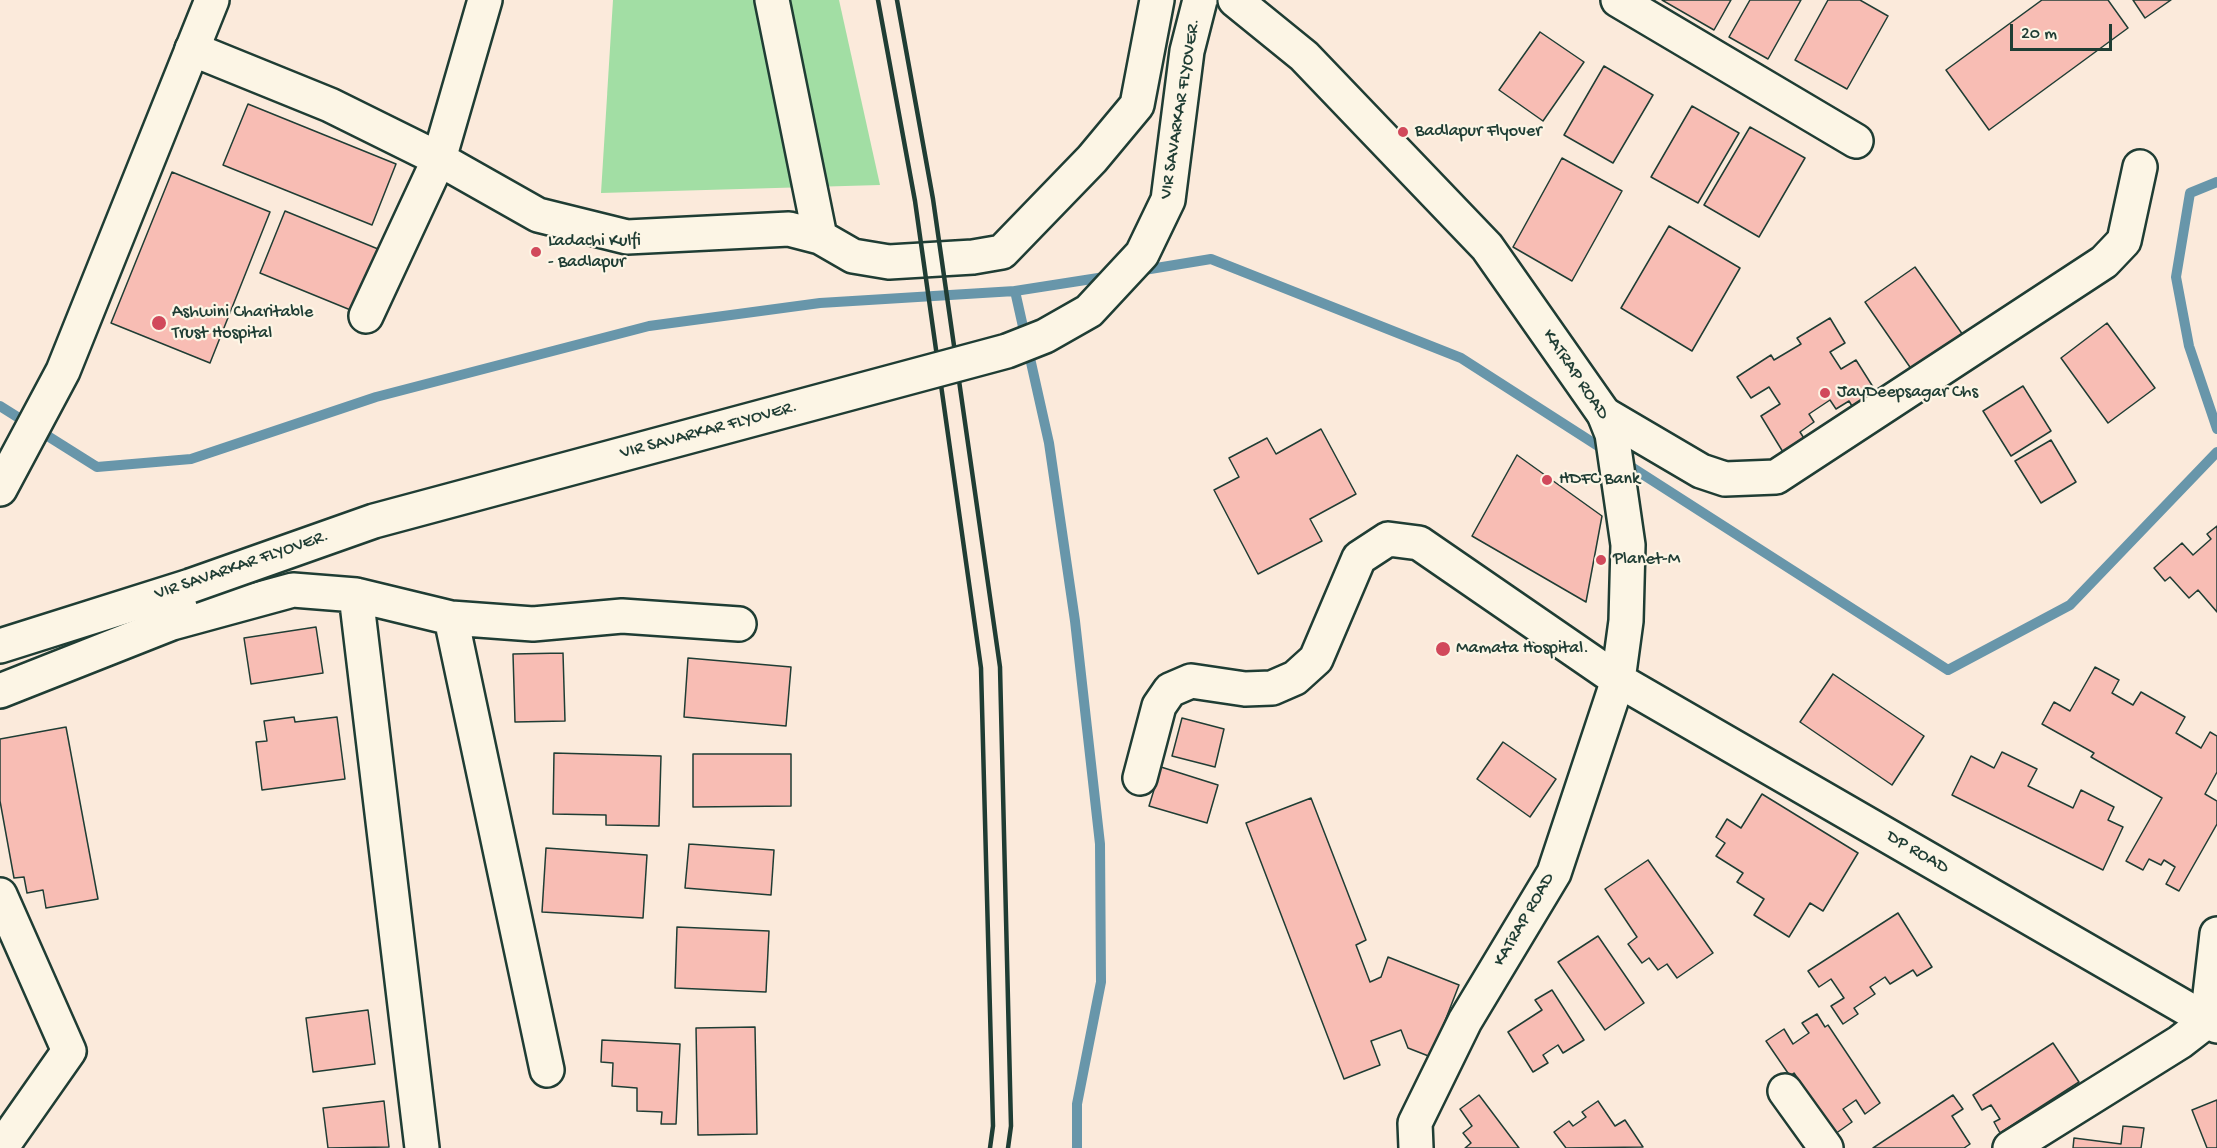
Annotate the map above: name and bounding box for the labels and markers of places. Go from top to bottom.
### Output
place label: Badlapur Flyover [1415,121,1542,143]
marker: Badlapur Flyover [1396,125,1410,139]
place label: Ladachi Kulfi - Badlapur [548,231,641,274]
marker: Ladachi Kulfi - Badlapur [529,245,543,259]
place label: Ashwini Charitable Trust Hospital [172,302,313,344]
marker: Ashwini Charitable Trust Hospital [150,314,168,332]
place label: JayDeepsagar Chs [1837,382,1978,404]
marker: JayDeepsagar Chs [1818,386,1832,400]
place label: HDFC Bank [1559,469,1640,491]
marker: HDFC Bank [1540,473,1554,487]
place label: Planet-M [1613,549,1680,571]
marker: Planet-M [1594,553,1608,567]
place label: Mamata Hospital. [1456,638,1589,660]
marker: Mamata Hospital. [1434,640,1452,658]

